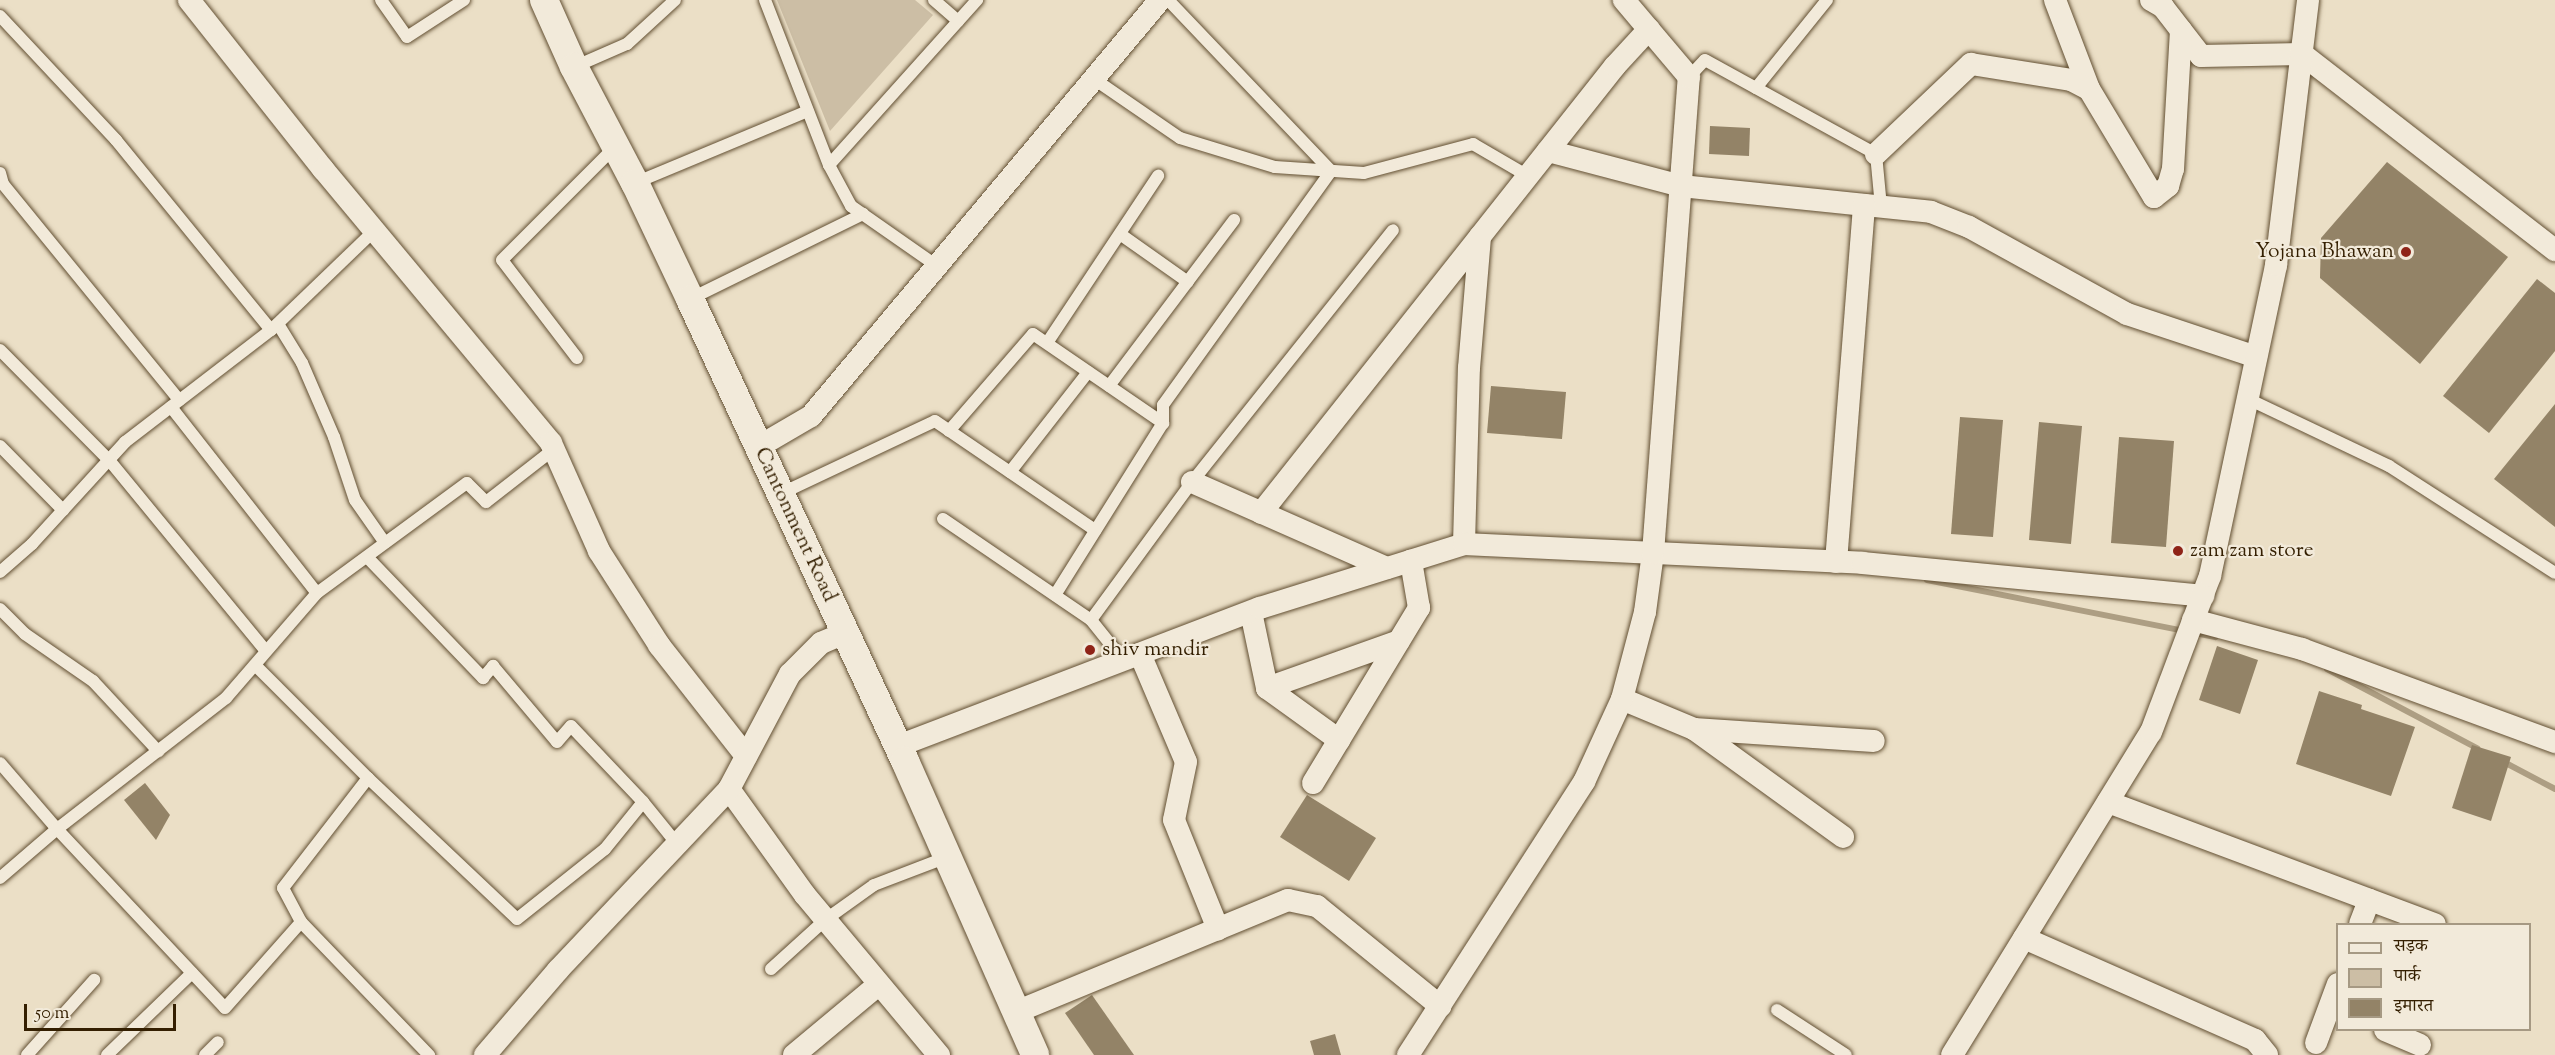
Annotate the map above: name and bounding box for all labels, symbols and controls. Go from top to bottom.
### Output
place label: Yojana Bhawan [2255,239,2394,265]
marker: Yojana Bhawan [2399,245,2413,259]
street label: Cantonment Road [748,444,842,606]
place label: zam zam store [2190,538,2314,564]
marker: zam zam store [2171,544,2185,558]
place label: shiv mandir [1102,637,1209,663]
marker: shiv mandir [1083,643,1097,657]
legend [2336,923,2531,1031]
text: सड़क [2394,934,2428,960]
text: पार्क [2394,964,2421,990]
scale bar [27,992,178,1030]
text: इमारत [2394,994,2433,1020]
text: 50 m [35,1001,69,1027]

